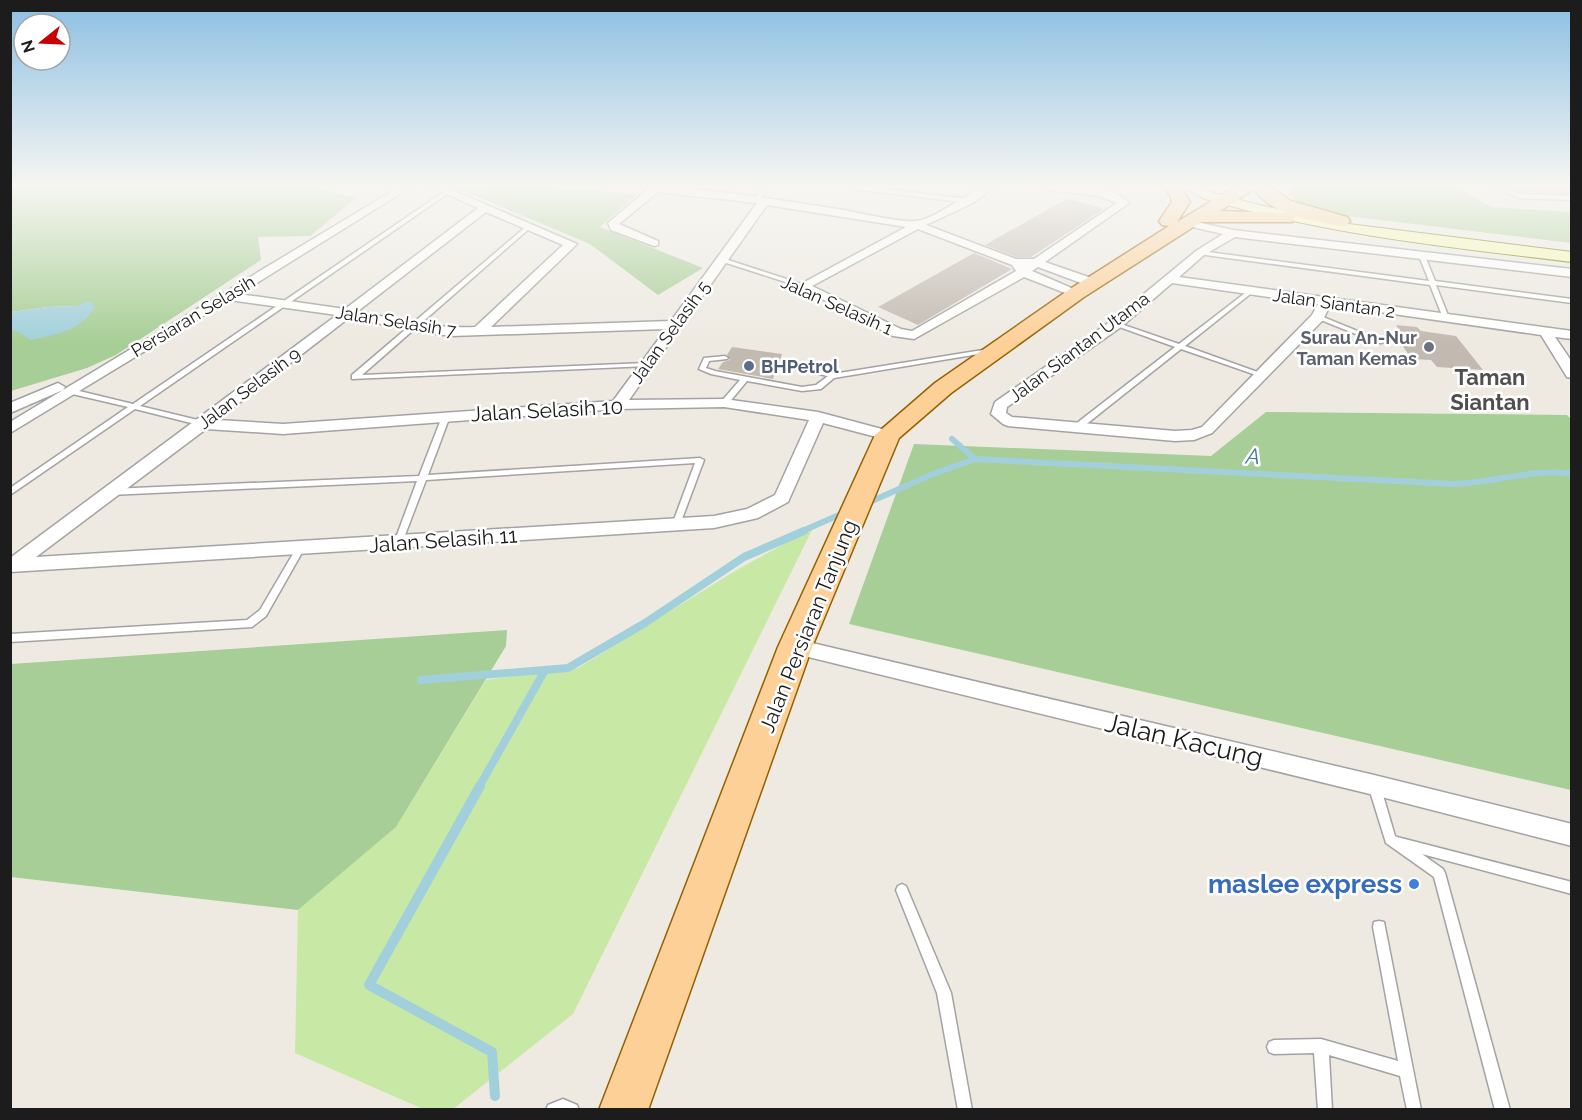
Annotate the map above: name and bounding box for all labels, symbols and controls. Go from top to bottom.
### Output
north arrow [12,12,72,72]
text: N [17,38,39,55]
street label: Persiaran Selasih [127,271,259,361]
street label: Jalan Selasih 1 [778,271,896,339]
street label: Jalan Selasih 5 [626,276,714,387]
street label: Jalan Siantan 2 [1271,284,1397,322]
street label: Jalan Siantan Utama [1005,288,1153,406]
street label: Jalan Selasih 7 [334,301,458,341]
place label: Surau An-Nur Taman Kemas [1297,327,1417,369]
marker: Surau An-Nur Taman Kemas [1422,340,1436,354]
street label: Jalan Selasih 9 [194,343,304,433]
place label: BHPetrol [761,356,839,377]
marker: BHPetrol [742,359,756,373]
district label: Taman Siantan [1450,364,1530,415]
street label: Jalan Selasih 10 [470,394,624,426]
water label: A [1244,443,1261,469]
street label: Jalan Persiaran Tanjung [754,516,862,736]
street label: Jalan Selasih 11 [368,522,518,558]
street label: Jalan Kacung [1102,707,1266,773]
place label: maslee express [1208,869,1402,899]
marker: maslee express [1407,877,1421,891]

